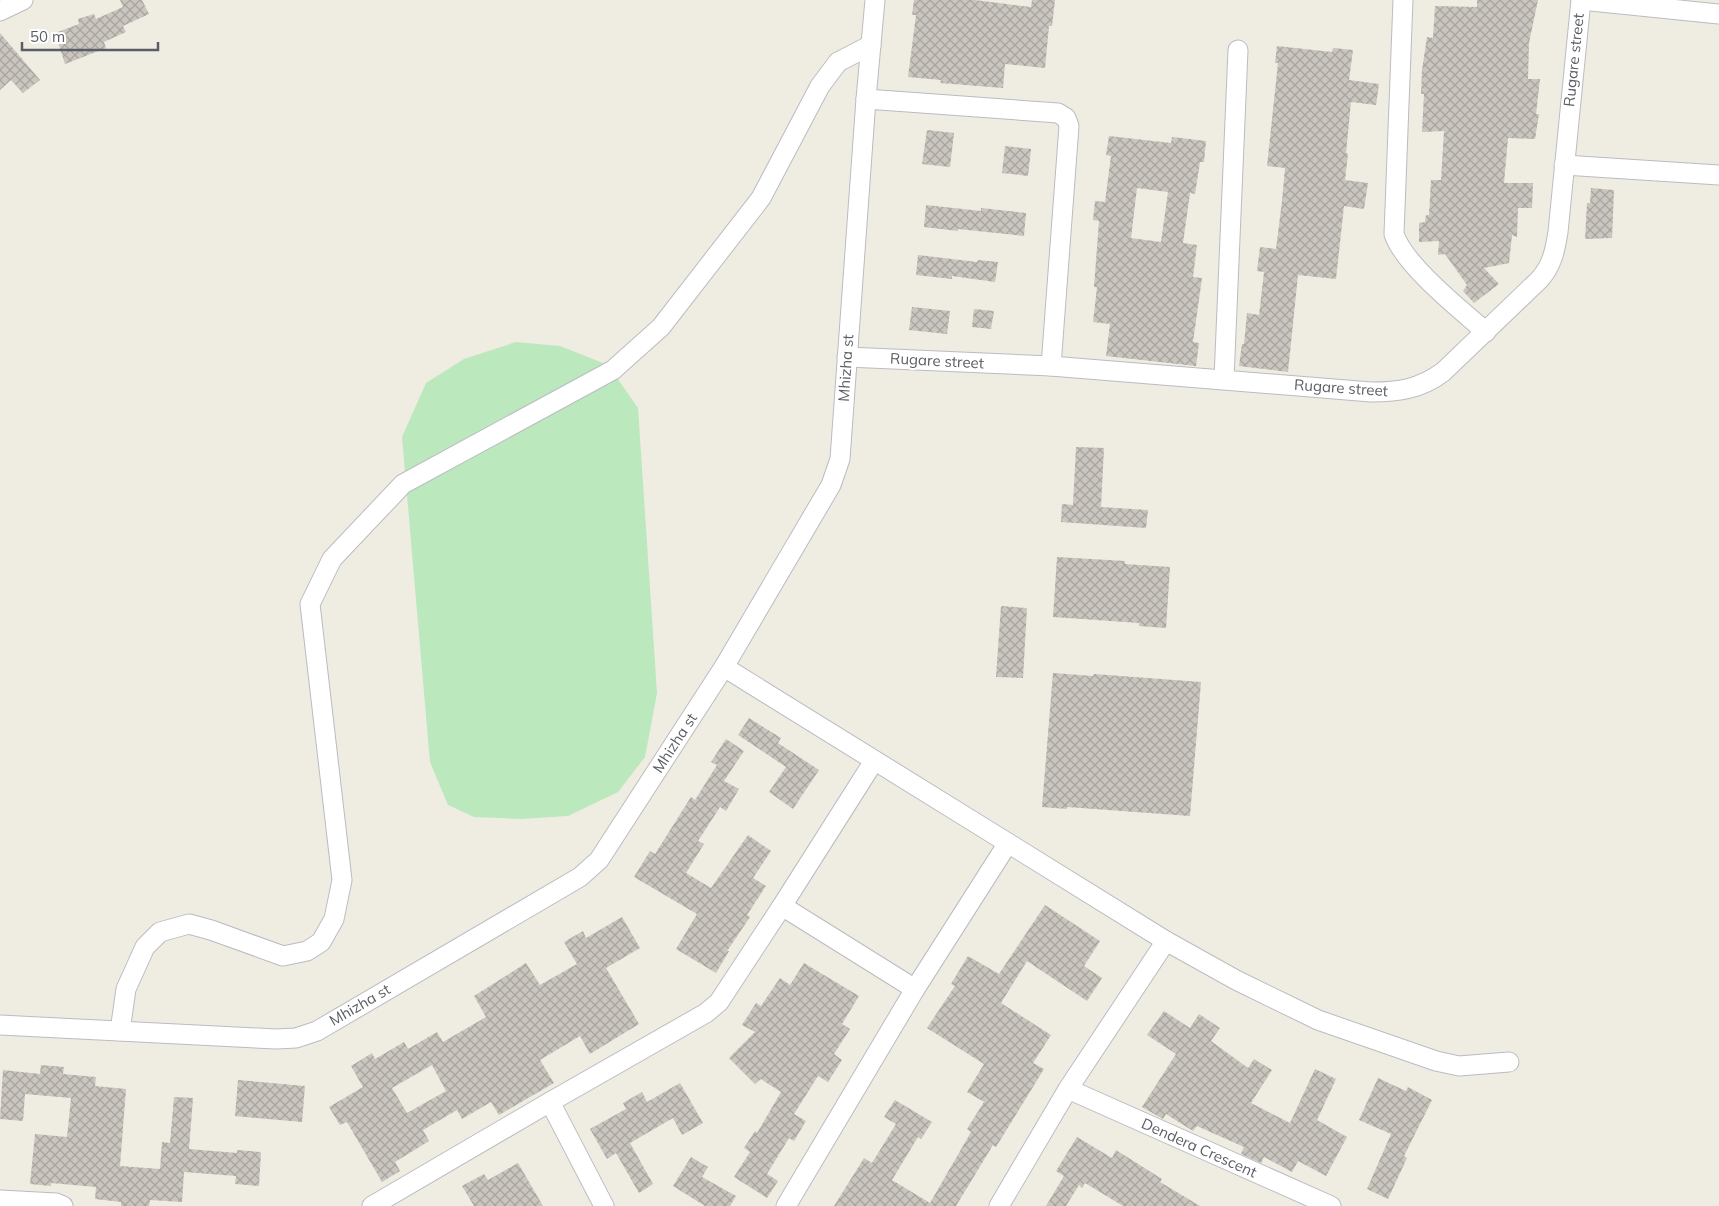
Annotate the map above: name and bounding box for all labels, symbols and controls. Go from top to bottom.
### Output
street label: Rugare street [1559,12,1588,108]
scale bar [22,20,159,52]
text: 50 m [30,27,65,46]
street label: Mhizha st [834,334,857,402]
street label: Rugare street [890,349,984,372]
street label: Rugare street [1293,375,1389,400]
street label: Mhizha st [648,709,701,776]
street label: Mhizha st [326,980,394,1030]
street label: Dendera Crescent [1139,1114,1260,1181]

